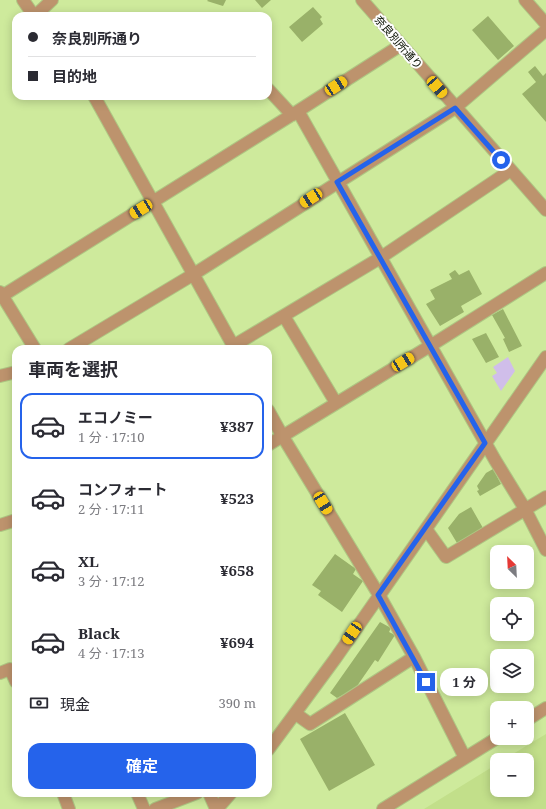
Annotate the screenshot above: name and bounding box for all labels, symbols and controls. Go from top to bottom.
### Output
street label: 奈良別所通り [372,12,426,72]
text: 奈良別所通り [52,28,142,48]
text: 目的地 [52,66,97,86]
car [323,74,349,98]
car [425,74,449,100]
route start [492,151,510,169]
car [298,186,324,210]
car [128,198,154,220]
car [390,351,416,373]
text: 車両を選択 [28,357,118,381]
text: エコノミー [78,407,153,427]
icon: car [30,408,66,444]
text: ¥387 [220,416,254,436]
text: 1 分 · 17:10 [78,428,144,446]
text: コンフォート [78,479,168,499]
icon: car [30,480,66,516]
text: ¥523 [220,488,254,508]
car [312,490,334,516]
text: 2 分 · 17:11 [78,500,144,518]
north arrow [490,545,534,589]
map controls [490,545,534,797]
text: XL [78,551,99,571]
icon: car [30,552,66,588]
text: ¥658 [220,560,254,580]
text: 3 分 · 17:12 [78,572,144,590]
button: locate [490,597,534,641]
car [340,620,364,646]
text: Black [78,623,120,643]
icon: car [30,624,66,660]
text: ¥694 [220,632,254,652]
text: 4 分 · 17:13 [78,644,144,662]
button: layers [490,649,534,693]
callout: 1 分 [440,668,488,696]
route end [417,673,435,691]
text: 1 分 [452,673,476,691]
icon: cash [28,692,50,714]
text: 現金 [60,694,90,714]
text: 390 m [219,694,256,712]
button: + [490,701,534,745]
button: 確定 [28,743,256,789]
button: − [490,753,534,797]

